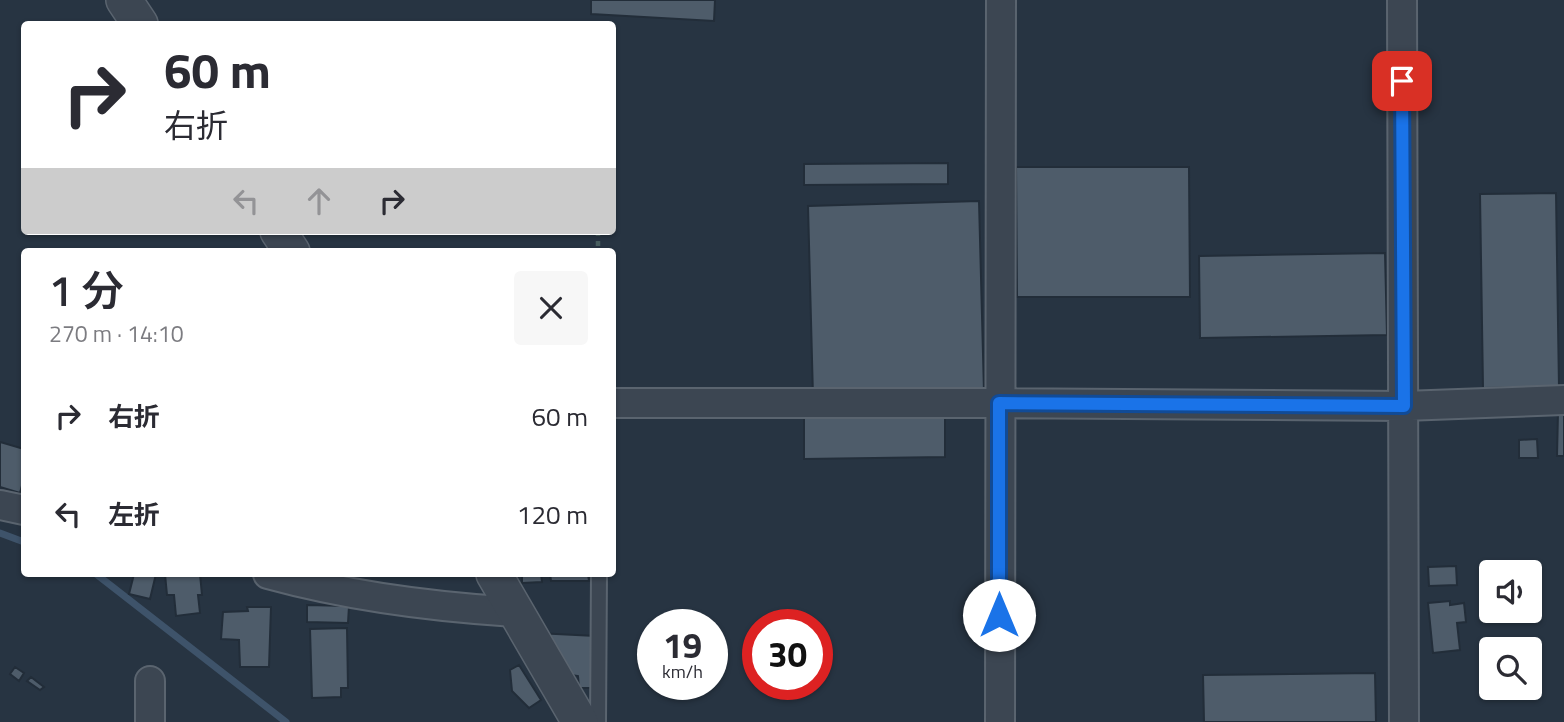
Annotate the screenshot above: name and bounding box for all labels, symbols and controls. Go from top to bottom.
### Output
text: 60 m [164,32,271,107]
icon: right [49,49,140,140]
pin [1372,51,1432,111]
icon: arrive [1383,62,1421,100]
text: 右折 [164,101,228,149]
icon: left [227,182,265,220]
icon: ahead [300,182,338,220]
icon: right [373,182,411,220]
text: 1 分 [49,258,124,322]
button: close [514,271,588,345]
text: 270 m · 14:10 [49,316,184,351]
icon: right [49,397,87,435]
text: 右折 [108,397,160,436]
text: 60 m [531,397,588,436]
icon: left [49,495,87,533]
text: 左折 [108,495,160,534]
text: 120 m [517,495,588,534]
map controls [1479,560,1542,700]
button: sound [1479,560,1542,623]
position arrow [962,578,1036,652]
speed limit sign: 30 [742,609,833,700]
text: 19 [663,618,702,672]
button: search [1479,637,1542,700]
text: km/h [662,658,703,685]

